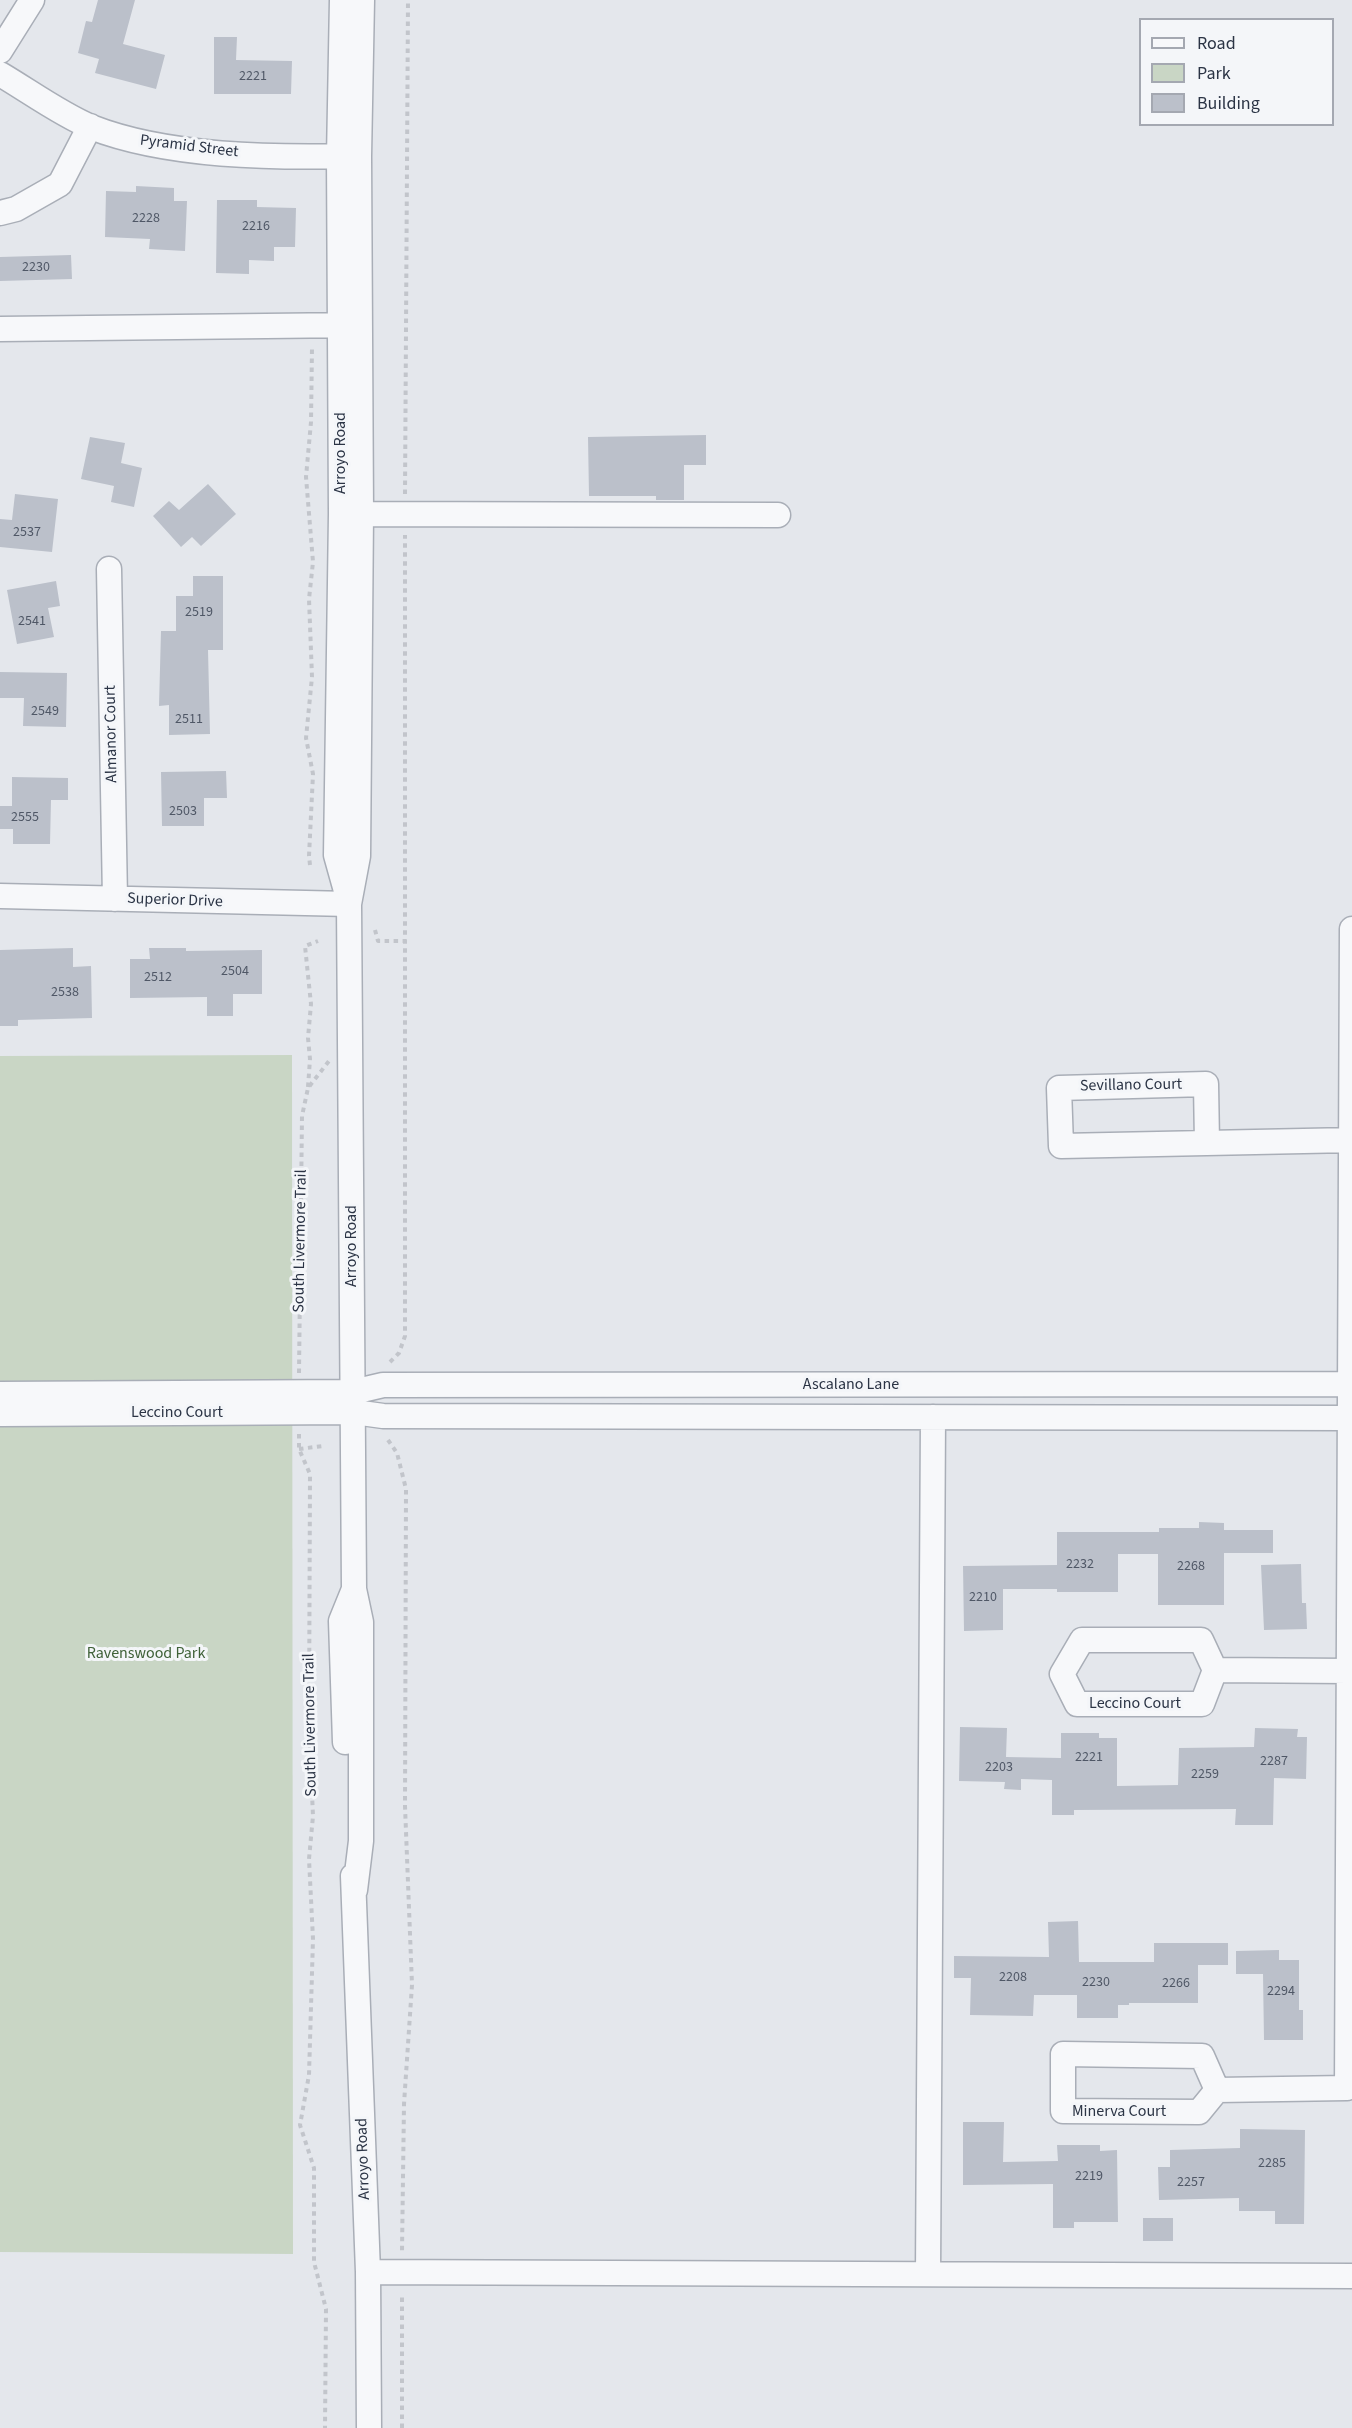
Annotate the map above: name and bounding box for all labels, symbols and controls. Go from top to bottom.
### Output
legend [1139,18,1334,126]
text: Road [1197,31,1236,56]
text: Park [1197,61,1231,86]
house number: 2221 [239,69,267,85]
text: Building [1197,91,1260,116]
street label: Pyramid Street [139,131,239,163]
house number: 2228 [132,211,160,227]
house number: 2216 [242,219,270,235]
house number: 2230 [22,260,50,276]
street label: Arroyo Road [331,412,351,494]
house number: 2537 [13,525,41,541]
house number: 2519 [185,605,213,621]
house number: 2541 [18,614,46,630]
street label: Almanor Court [102,685,122,783]
house number: 2549 [31,704,59,720]
house number: 2511 [175,712,203,728]
house number: 2503 [169,804,197,820]
house number: 2555 [11,810,39,826]
street label: Superior Drive [127,890,223,912]
house number: 2504 [221,964,249,980]
house number: 2512 [144,970,172,986]
house number: 2538 [51,985,79,1001]
street label: Sevillano Court [1080,1076,1182,1096]
street label: South Livermore Trail [290,1169,312,1313]
street label: Arroyo Road [342,1205,362,1287]
street label: Ascalano Lane [803,1375,899,1395]
street label: Leccino Court [131,1403,223,1423]
house number: 2232 [1066,1557,1094,1573]
house number: 2268 [1177,1559,1205,1575]
house number: 2210 [969,1590,997,1606]
park label: Ravenswood Park [87,1644,205,1664]
street label: South Livermore Trail [300,1653,322,1797]
street label: Leccino Court [1089,1694,1181,1714]
house number: 2221 [1075,1750,1103,1766]
house number: 2287 [1260,1754,1288,1770]
house number: 2203 [985,1760,1013,1776]
house number: 2259 [1191,1767,1219,1783]
house number: 2208 [999,1970,1027,1986]
house number: 2230 [1082,1975,1110,1991]
house number: 2266 [1162,1976,1190,1992]
house number: 2294 [1267,1984,1295,2000]
street label: Minerva Court [1072,2102,1166,2122]
street label: Arroyo Road [353,2118,375,2200]
house number: 2285 [1258,2156,1286,2172]
house number: 2219 [1075,2169,1103,2185]
house number: 2257 [1177,2175,1205,2191]

